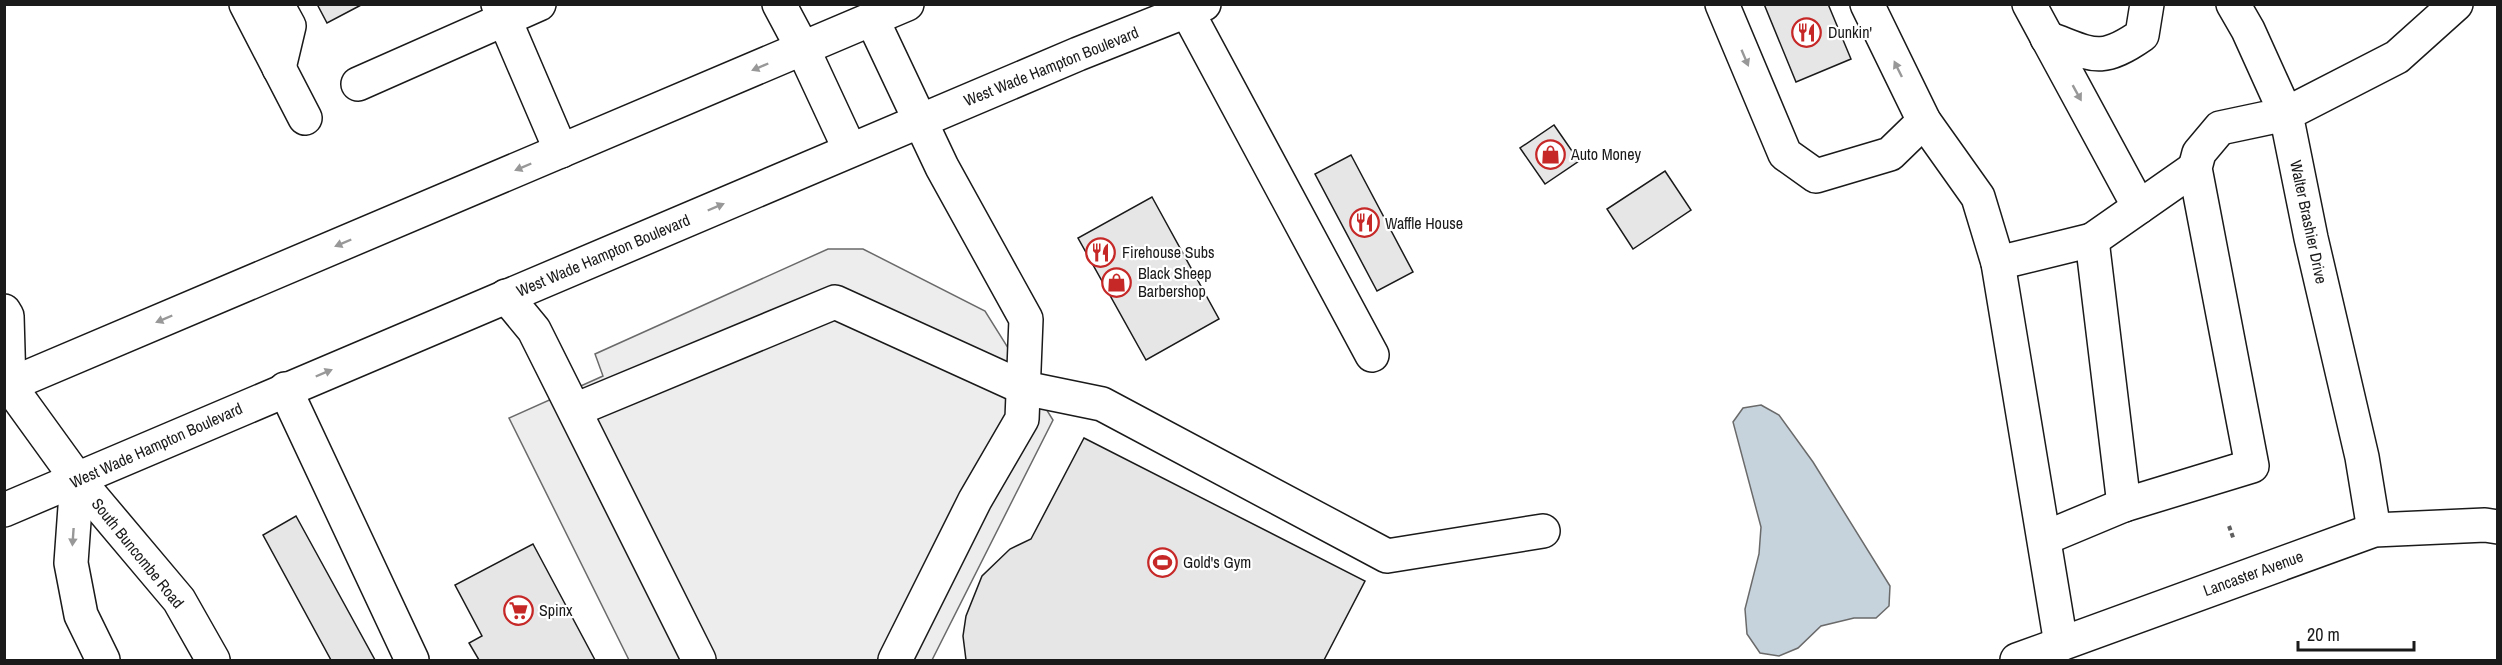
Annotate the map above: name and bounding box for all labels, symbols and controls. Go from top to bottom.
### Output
restaurant icon: Dunkin' [1791,16,1823,48]
street label: West Wade Hampton Boulevard [960,21,1142,111]
place label: Dunkin' [1828,21,1872,43]
one-way arrow [1740,50,1750,68]
one-way arrow [1894,60,1903,77]
one-way arrow [751,62,769,72]
one-way arrow [2072,85,2082,102]
shop icon: Auto Money [1534,138,1566,170]
place label: Auto Money [1570,143,1641,165]
street label: Walter Brashier Drive [2285,158,2333,286]
one-way arrow [513,162,531,172]
one-way arrow [707,202,725,211]
restaurant icon: Waffle House [1348,207,1380,239]
street label: West Wade Hampton Boulevard [513,208,693,302]
place label: Waffle House [1385,212,1463,234]
restaurant icon: Firehouse Subs [1085,236,1117,268]
one-way arrow [334,239,352,248]
place label: Firehouse Subs [1122,241,1215,263]
place label: Black Sheep Barbershop [1138,262,1212,302]
shop icon: Black Sheep Barbershop [1101,266,1133,298]
one-way arrow [154,314,172,324]
one-way arrow [315,368,333,378]
street label: West Wade Hampton Boulevard [66,397,246,493]
street label: South Buncombe Road [87,493,189,613]
one-way arrow [68,528,78,547]
street label: Lancaster Avenue [2200,545,2306,601]
sports icon: Gold's Gym [1146,546,1178,578]
place label: Gold's Gym [1183,551,1251,573]
supermarket icon: Spinx [502,594,534,626]
place label: Spinx [539,599,573,621]
scale bar [2298,614,2414,652]
text: 20 m [2307,622,2340,647]

